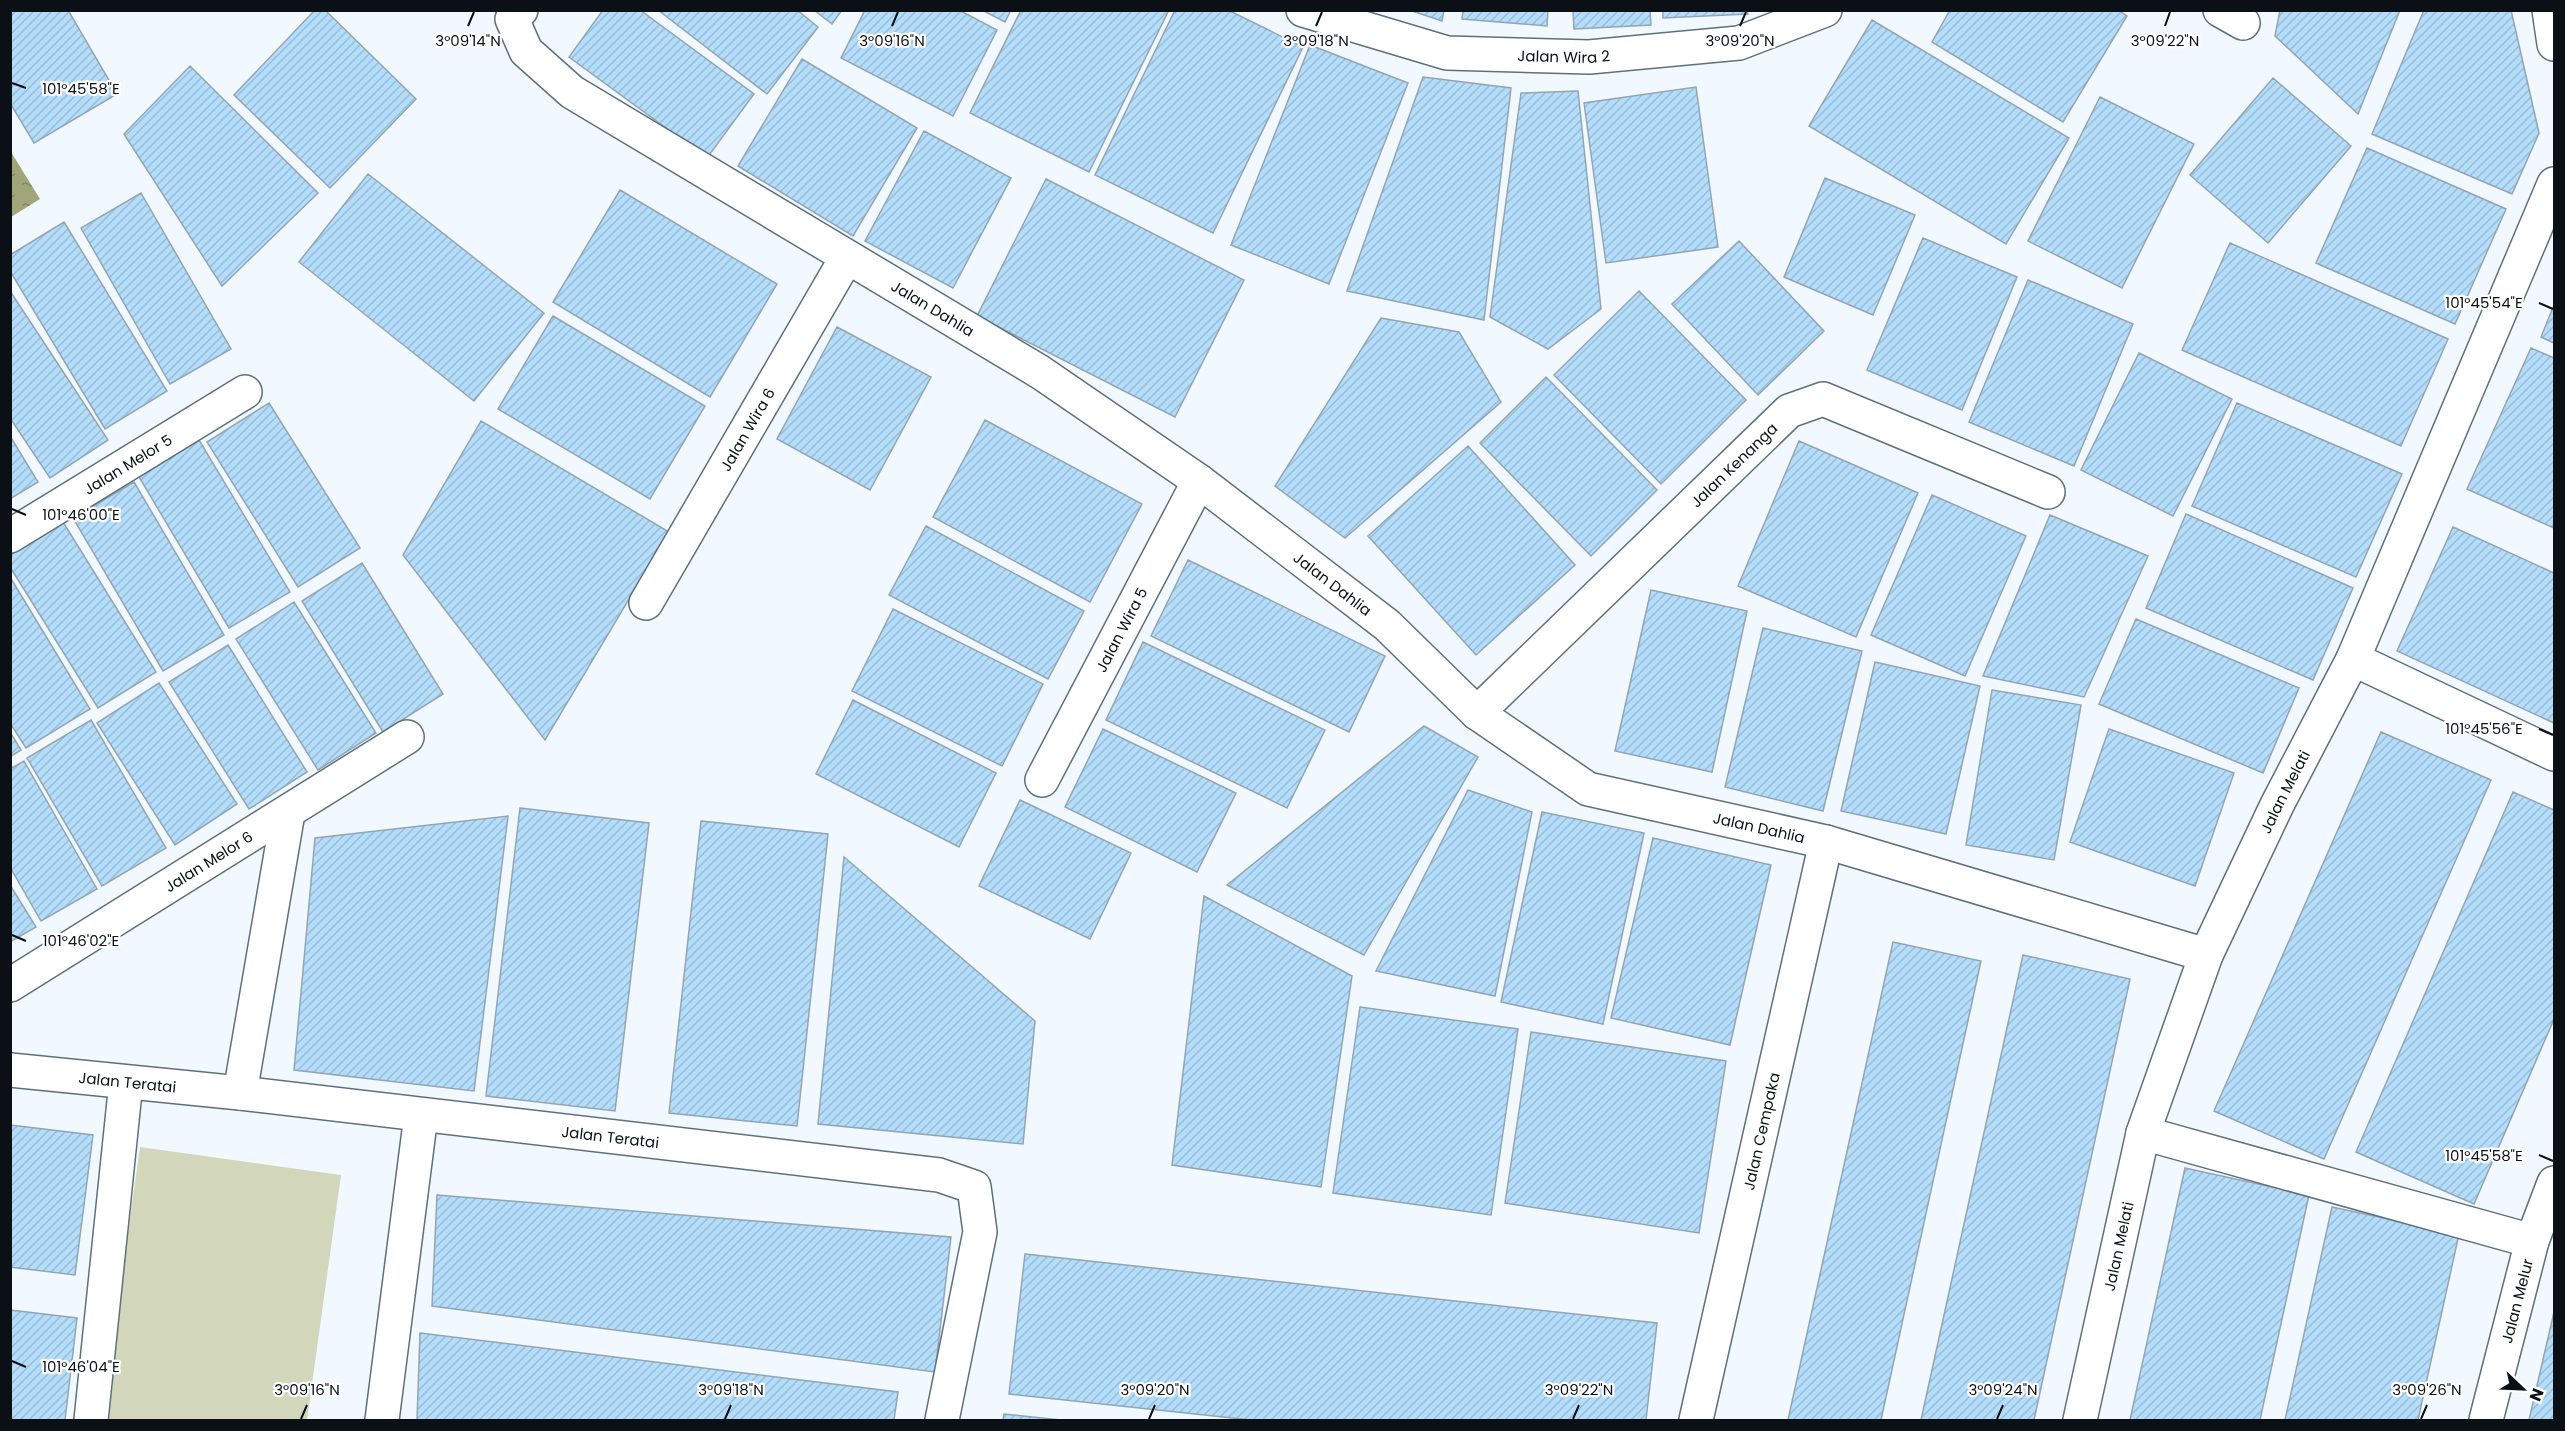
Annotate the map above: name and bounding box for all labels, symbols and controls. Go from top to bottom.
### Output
text: 3°09'14"N [435,30,501,51]
text: 3°09'16"N [859,30,925,51]
text: 3°09'18"N [1283,30,1349,51]
text: 3°09'20"N [1705,30,1775,51]
text: 3°09'22"N [2131,30,2199,51]
street label: Jalan Wira 2 [1517,44,1611,68]
text: 101°45'58"E [42,78,120,99]
street label: Jalan Dahlia [888,275,979,341]
text: 101°45'54"E [2445,292,2523,313]
street label: Jalan Wira 6 [714,384,779,475]
street label: Jalan Kenanga [1685,418,1782,512]
street label: Jalan Melor 5 [79,429,176,499]
text: 101°46'00"E [42,504,120,525]
street label: Jalan Dahlia [1289,547,1376,620]
street label: Jalan Wira 5 [1090,583,1152,676]
text: 101°45'56"E [2445,718,2523,739]
street label: Jalan Melati [2255,746,2314,837]
street label: Jalan Dahlia [1711,807,1807,848]
street label: Jalan Melor 6 [160,826,257,896]
text: 101°46'02"E [43,930,119,951]
street label: Jalan Teratai [78,1066,177,1097]
street label: Jalan Cempaka [1738,1070,1784,1192]
street label: Jalan Teratai [560,1120,660,1153]
text: 101°45'58"E [2445,1145,2523,1166]
street label: Jalan Melati [2098,1200,2138,1293]
street label: Jalan Melur [2496,1256,2538,1345]
text: 101°46'04"E [42,1356,120,1377]
north arrow [2493,1359,2553,1419]
text: 3°09'16"N [274,1379,340,1400]
text: 3°09'18"N [698,1379,764,1400]
text: 3°09'20"N [1120,1379,1190,1400]
text: 3°09'22"N [1545,1379,1613,1400]
text: 3°09'24"N [1968,1379,2038,1400]
text: 3°09'26"N [2392,1379,2462,1400]
text: N [2523,1385,2549,1405]

